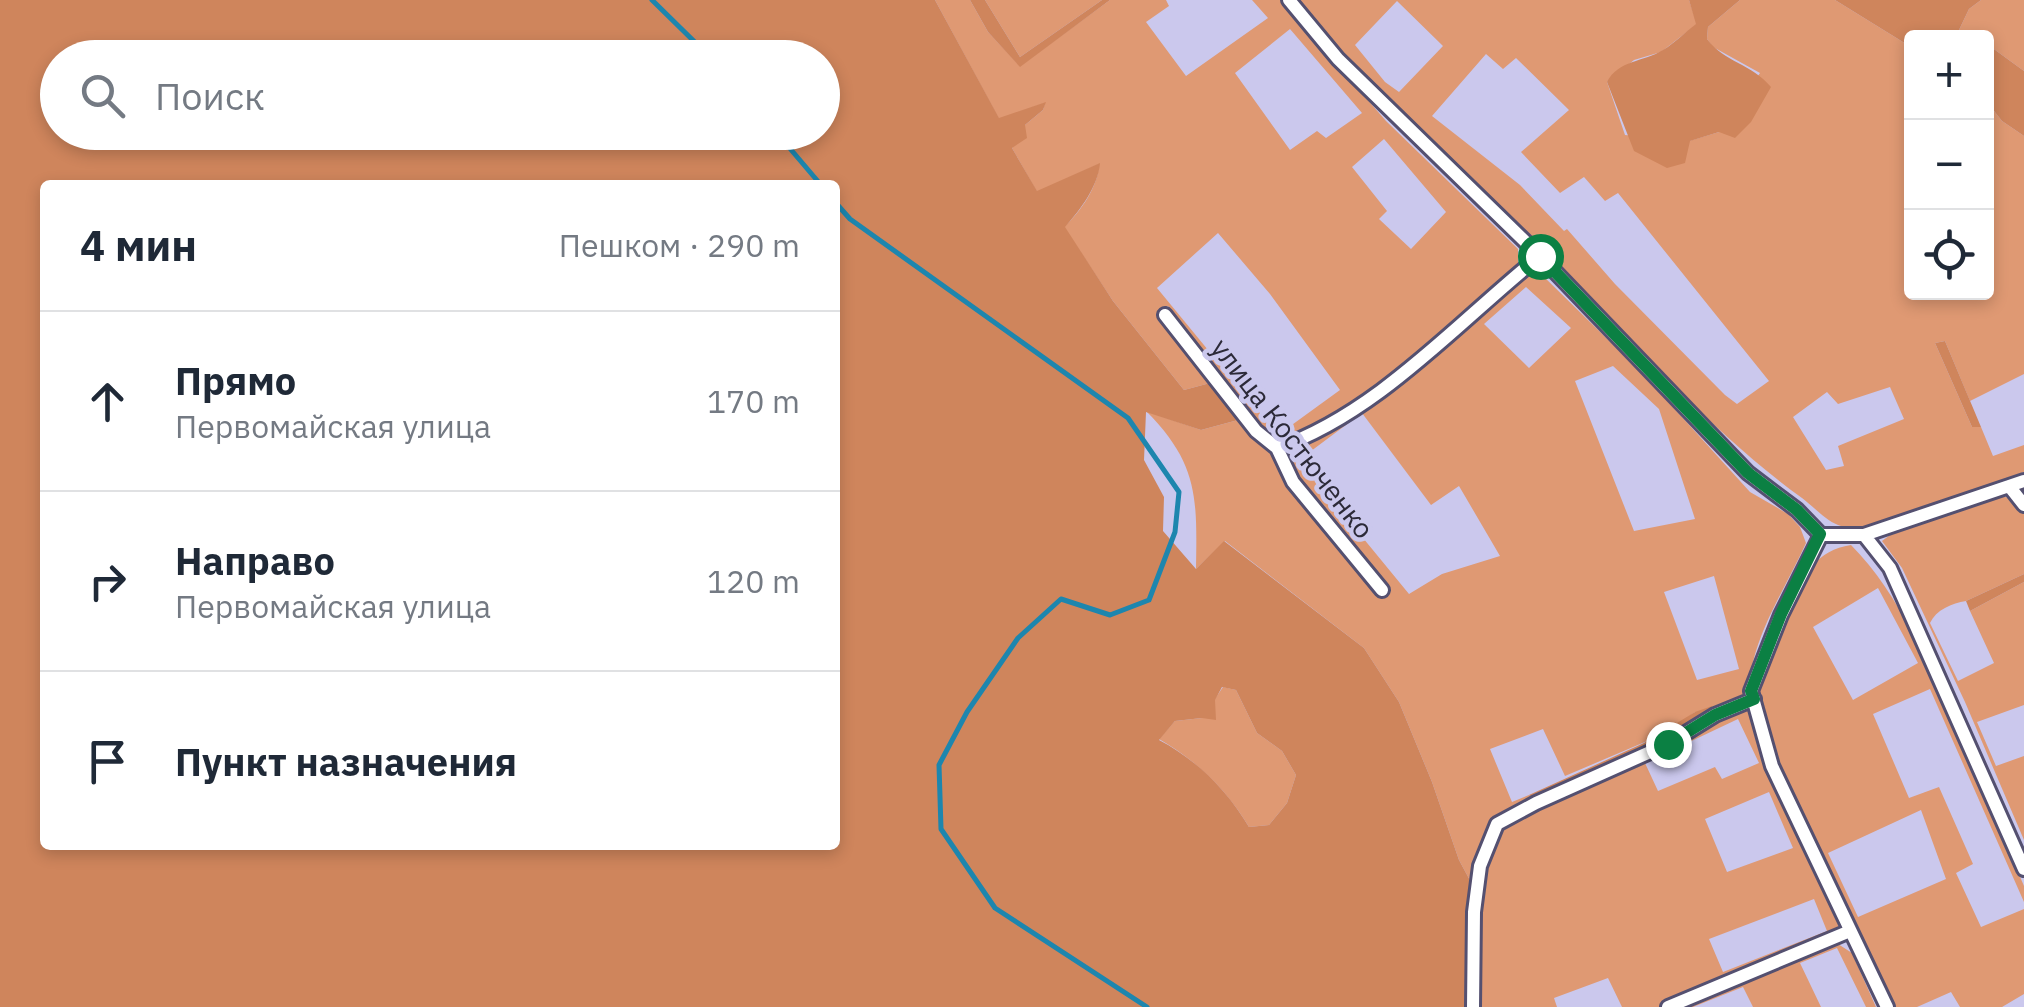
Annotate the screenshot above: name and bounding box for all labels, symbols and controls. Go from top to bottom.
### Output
map controls [1904,30,1994,300]
button: + [1904,30,1994,120]
search box [40,40,840,150]
icon: search [75,68,130,123]
text: Поиск [155,71,265,120]
button: − [1904,120,1994,210]
button: locate [1904,210,1994,300]
text: 4 мин [80,218,197,273]
text: Пешком · 290 m [559,224,800,266]
route start [1518,234,1564,280]
street label: улица Костюченко [1203,330,1383,546]
text: Прямо [175,356,296,405]
icon: ahead [80,374,135,429]
text: 170 m [707,380,800,422]
text: Первомайская улица [175,405,491,447]
text: Направо [175,536,335,585]
icon: right [80,554,135,609]
text: 120 m [707,560,800,602]
text: Первомайская улица [175,585,491,627]
route end [1646,722,1692,768]
icon: arrive [80,734,135,789]
text: Пункт назначения [175,737,517,786]

